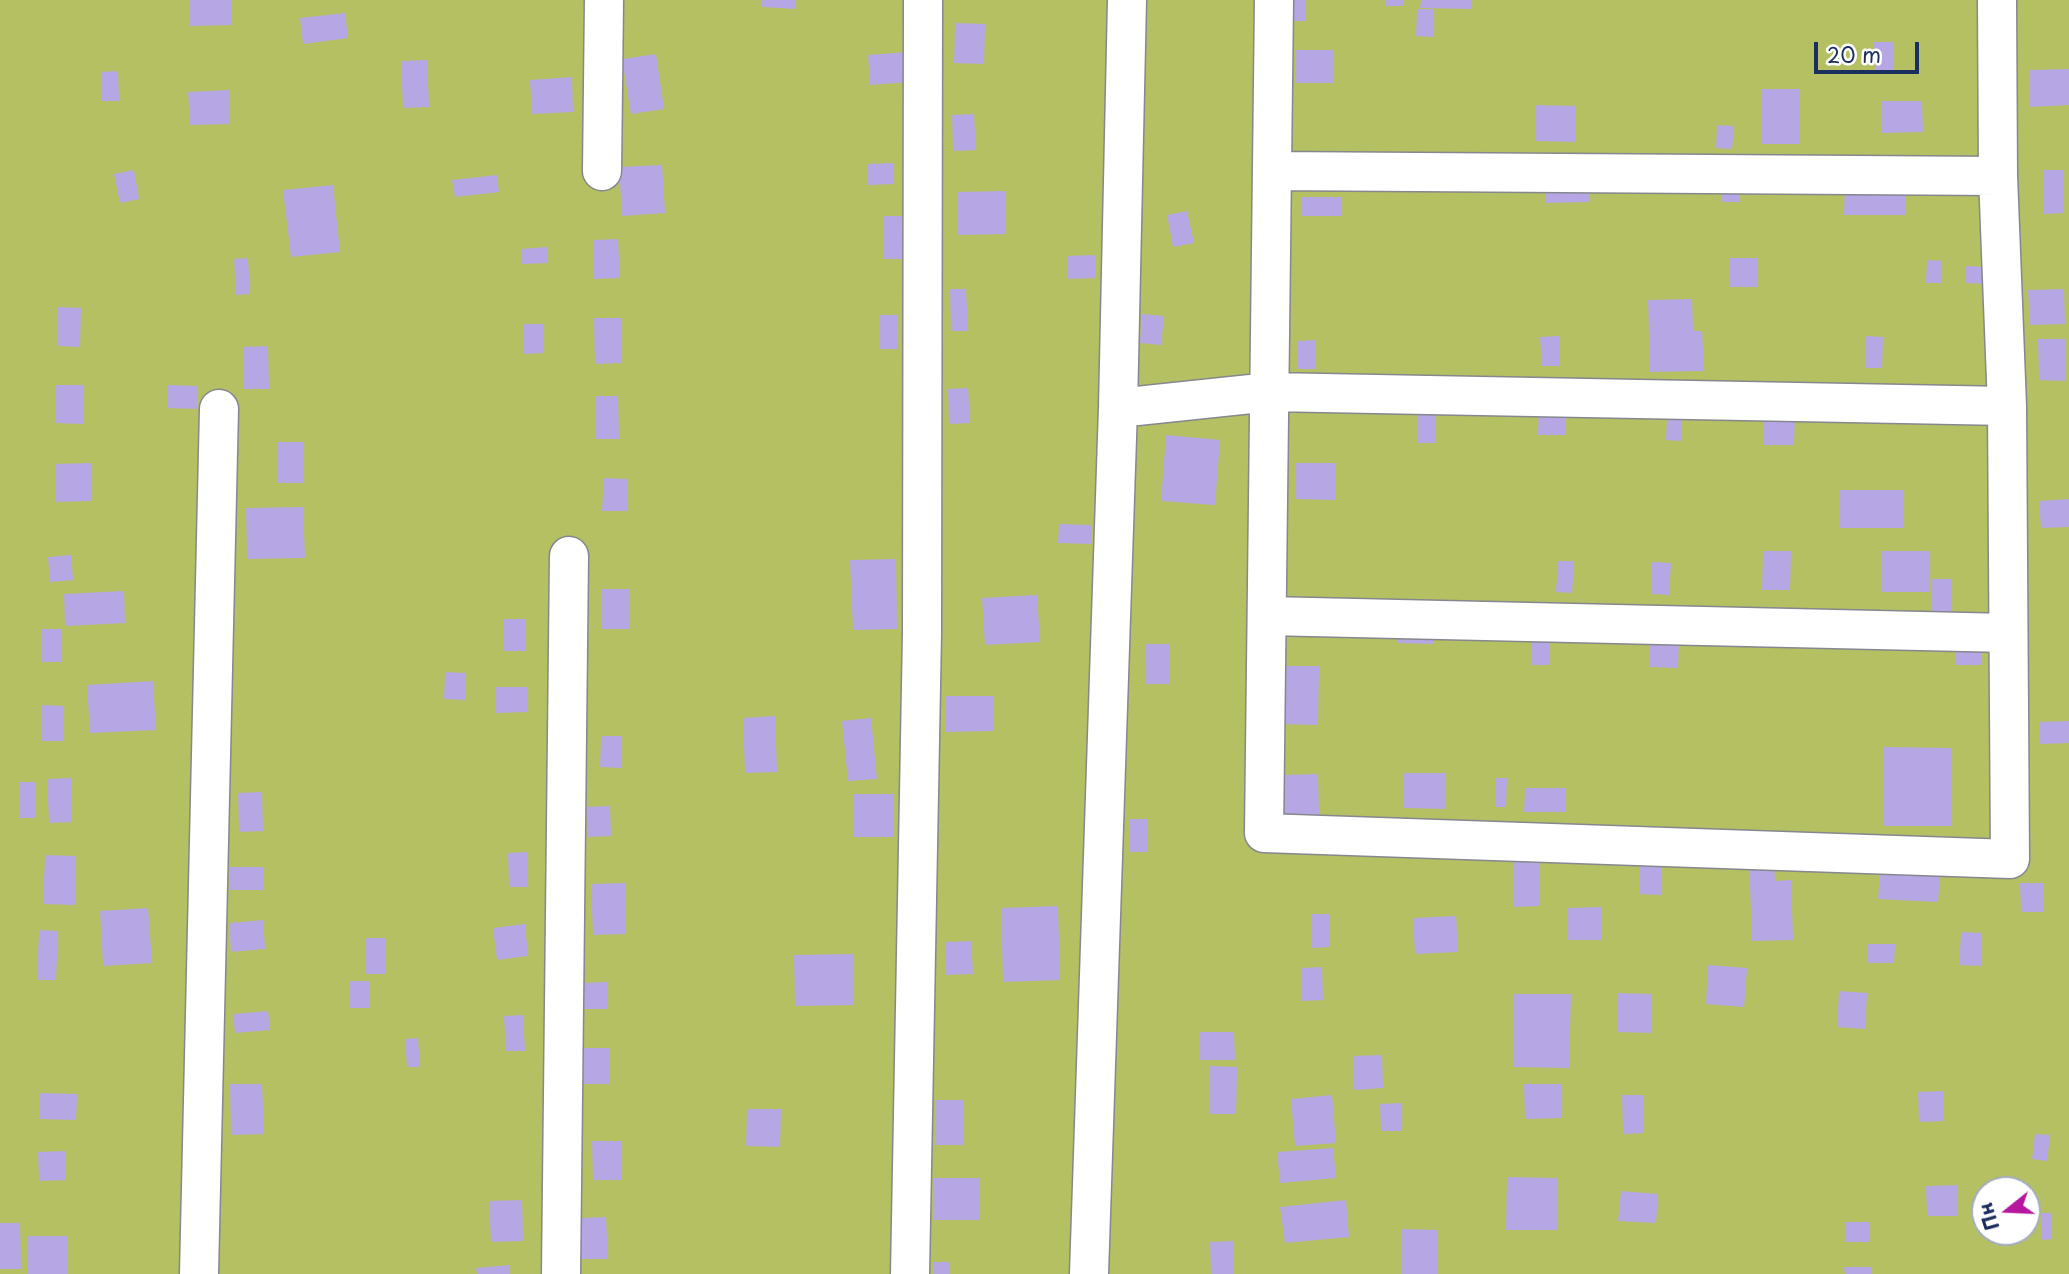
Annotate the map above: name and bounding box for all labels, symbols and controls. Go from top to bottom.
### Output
scale bar [1817,28,1922,72]
text: 20 m [1827,38,1881,70]
north arrow [1971,1176,2041,1246]
text: Пн [1970,1199,2005,1234]

